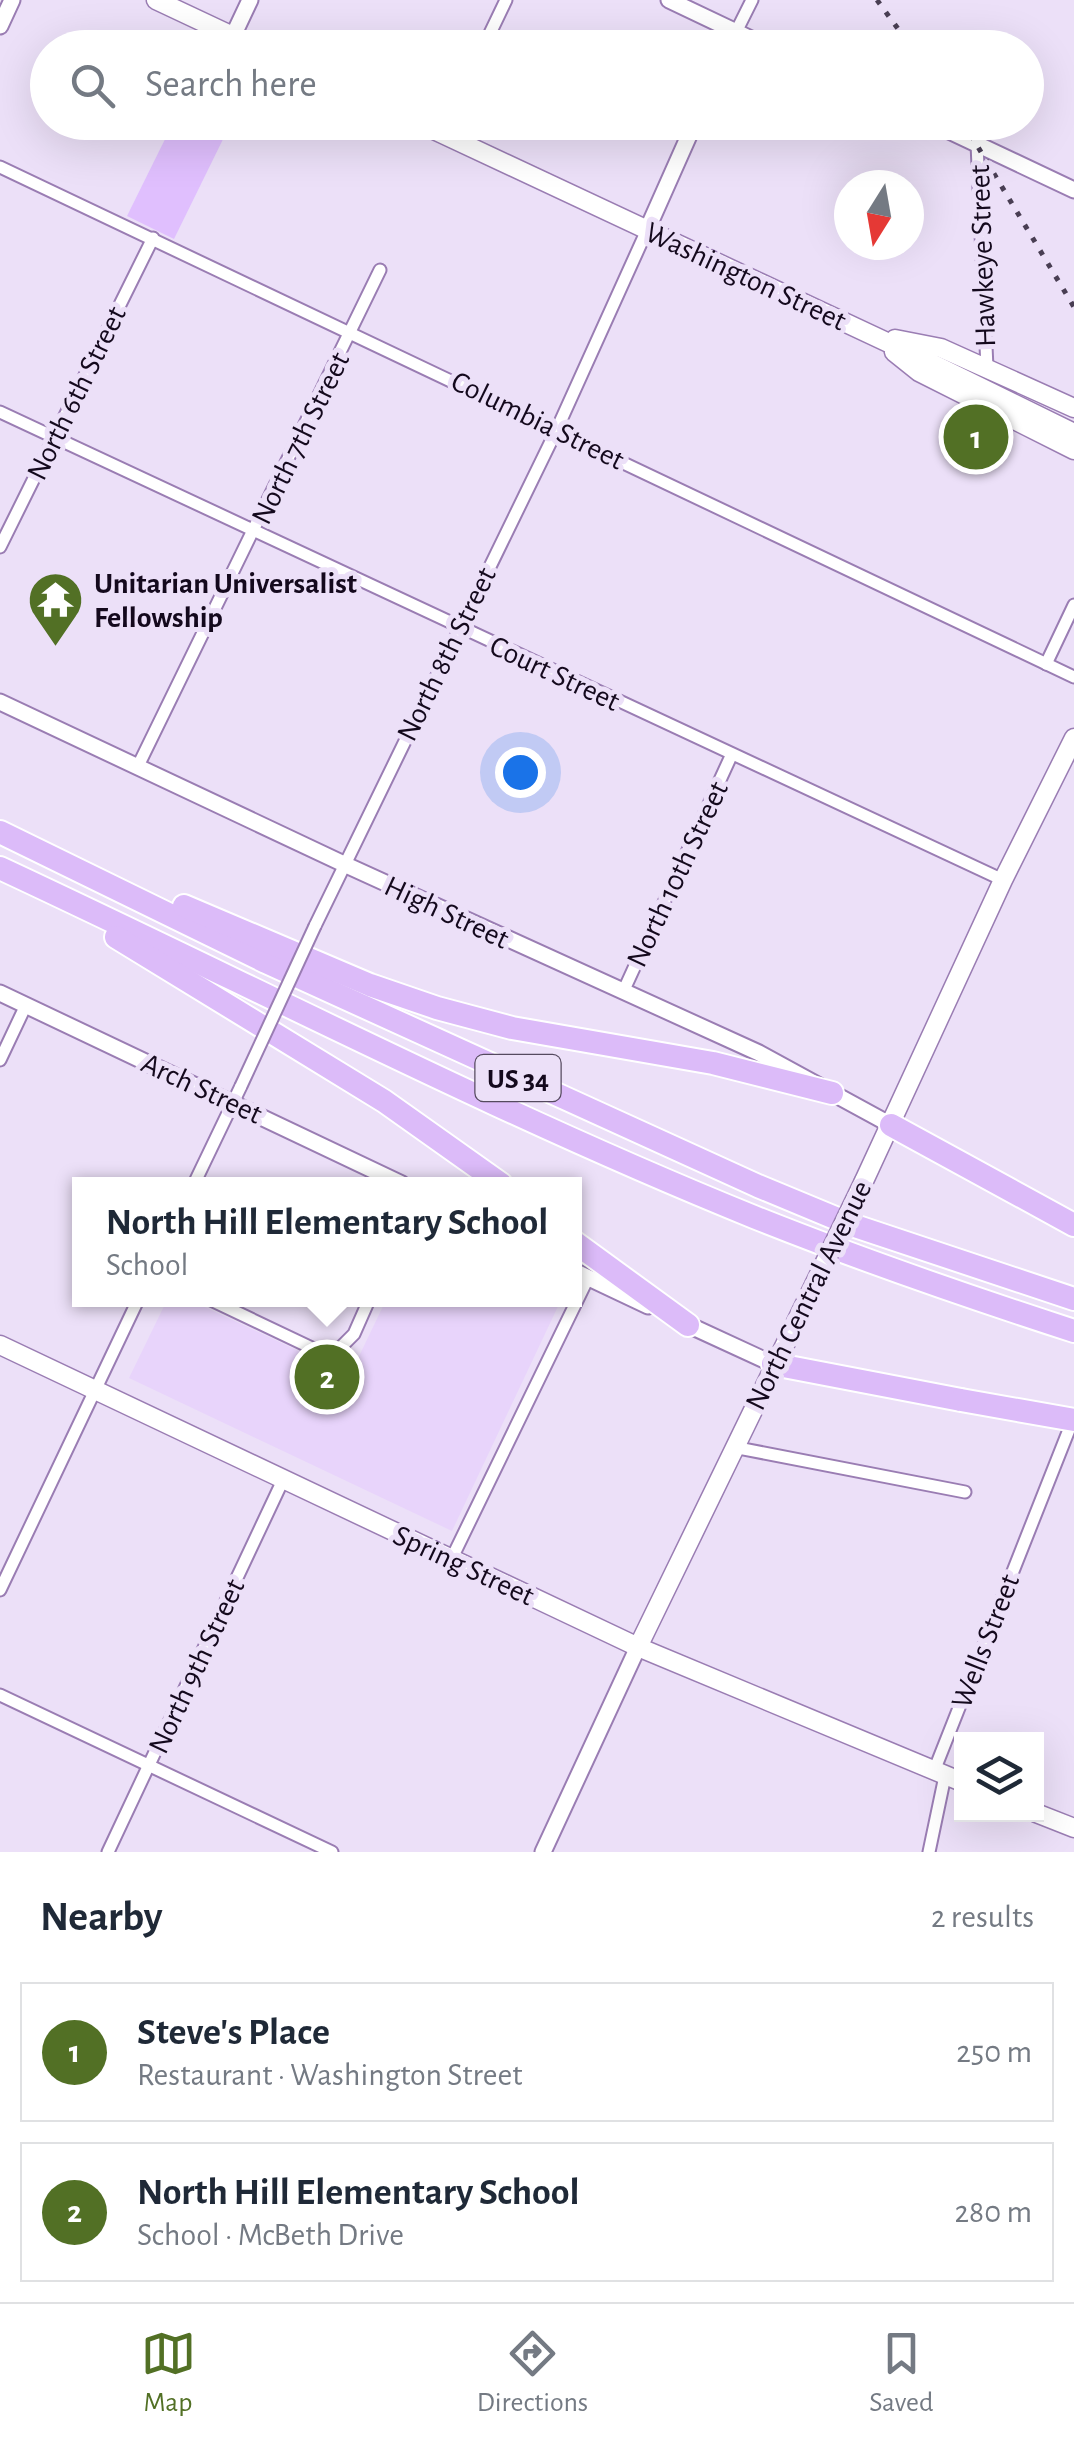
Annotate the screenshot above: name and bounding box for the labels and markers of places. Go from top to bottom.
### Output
pin: 1 [944,400,1008,474]
place label: Unitarian Universalist Fellowship [94,569,357,633]
temple icon: Unitarian Universalist Fellowship [25,570,85,649]
pin: 2 [294,1340,360,1414]

